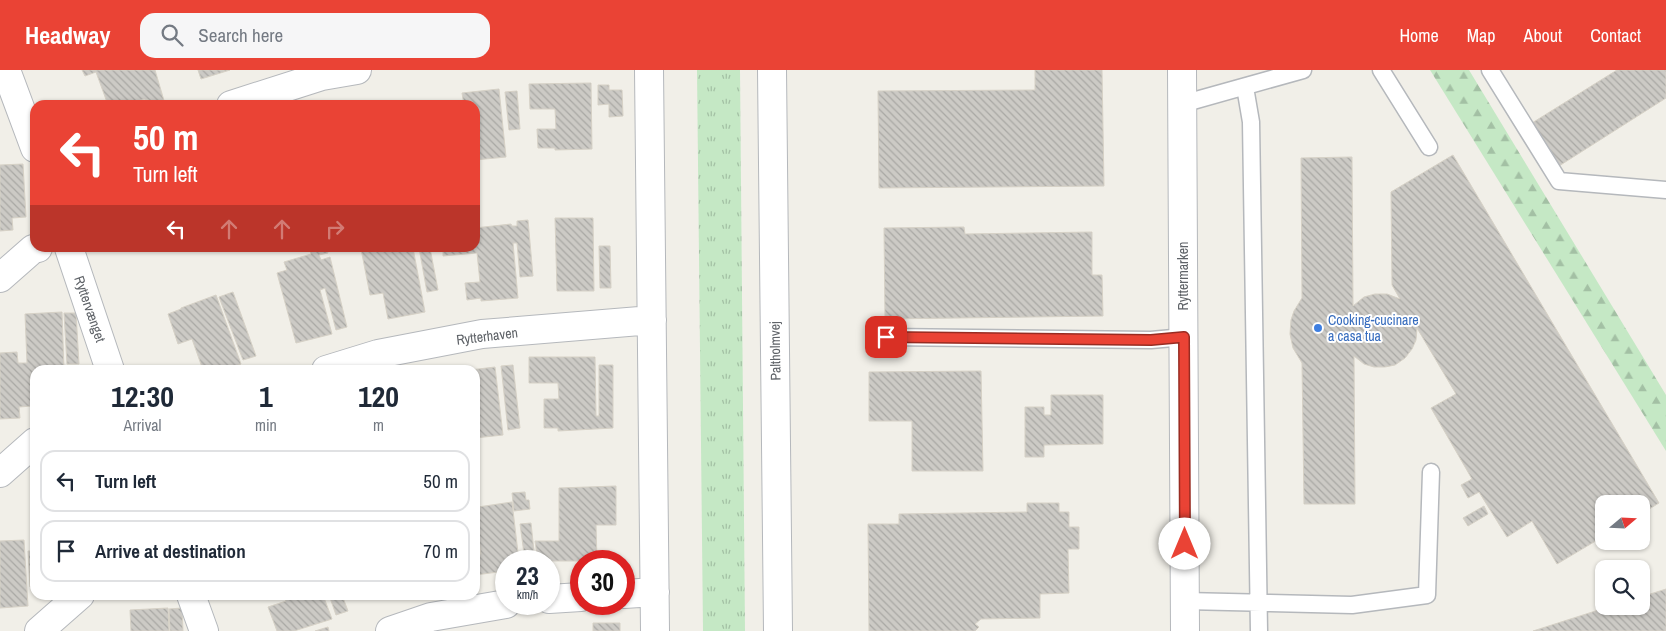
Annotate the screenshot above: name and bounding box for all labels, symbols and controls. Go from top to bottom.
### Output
search box [140,13,490,58]
text: Headway [25,19,110,51]
icon: search [158,21,186,49]
text: Search here [198,22,283,48]
text: Home [1399,23,1439,48]
text: Map [1467,23,1496,48]
text: About [1524,23,1562,48]
text: Contact [1590,23,1641,48]
text: 50 m [133,114,198,161]
icon: left [50,120,115,185]
text: Turn left [133,159,198,189]
icon: left [162,215,190,243]
icon: ahead [215,215,243,243]
icon: ahead [268,215,296,243]
icon: right [321,215,349,243]
street label: Ryttermarken [1174,242,1192,310]
street label: Ryttervænget [70,273,110,345]
place label: Cooking-cucinare a casa tua [1328,311,1419,345]
pin [865,316,907,358]
street label: Paltholmvej [765,321,785,381]
marker: Cooking-cucinare a casa tua [1312,322,1324,334]
street label: Rytterhaven [455,323,519,349]
icon: arrive [872,323,900,351]
text: 12:30 [111,376,174,416]
text: 1 [259,376,273,416]
text: 120 [358,376,399,416]
text: Arrival [124,414,161,436]
text: min [255,414,277,436]
text: m [373,414,384,436]
icon: left [52,467,80,495]
text: Turn left [95,468,156,494]
text: 50 m [423,468,458,494]
north arrow [1595,495,1650,550]
map controls [1595,495,1650,615]
position arrow [1158,517,1210,569]
icon: arrive [52,537,80,565]
text: Arrive at destination [95,538,246,564]
text: 70 m [423,538,458,564]
speed limit sign: 30 [570,550,635,615]
text: 23 [516,559,539,593]
button: search [1595,560,1650,615]
text: km/h [517,587,538,603]

